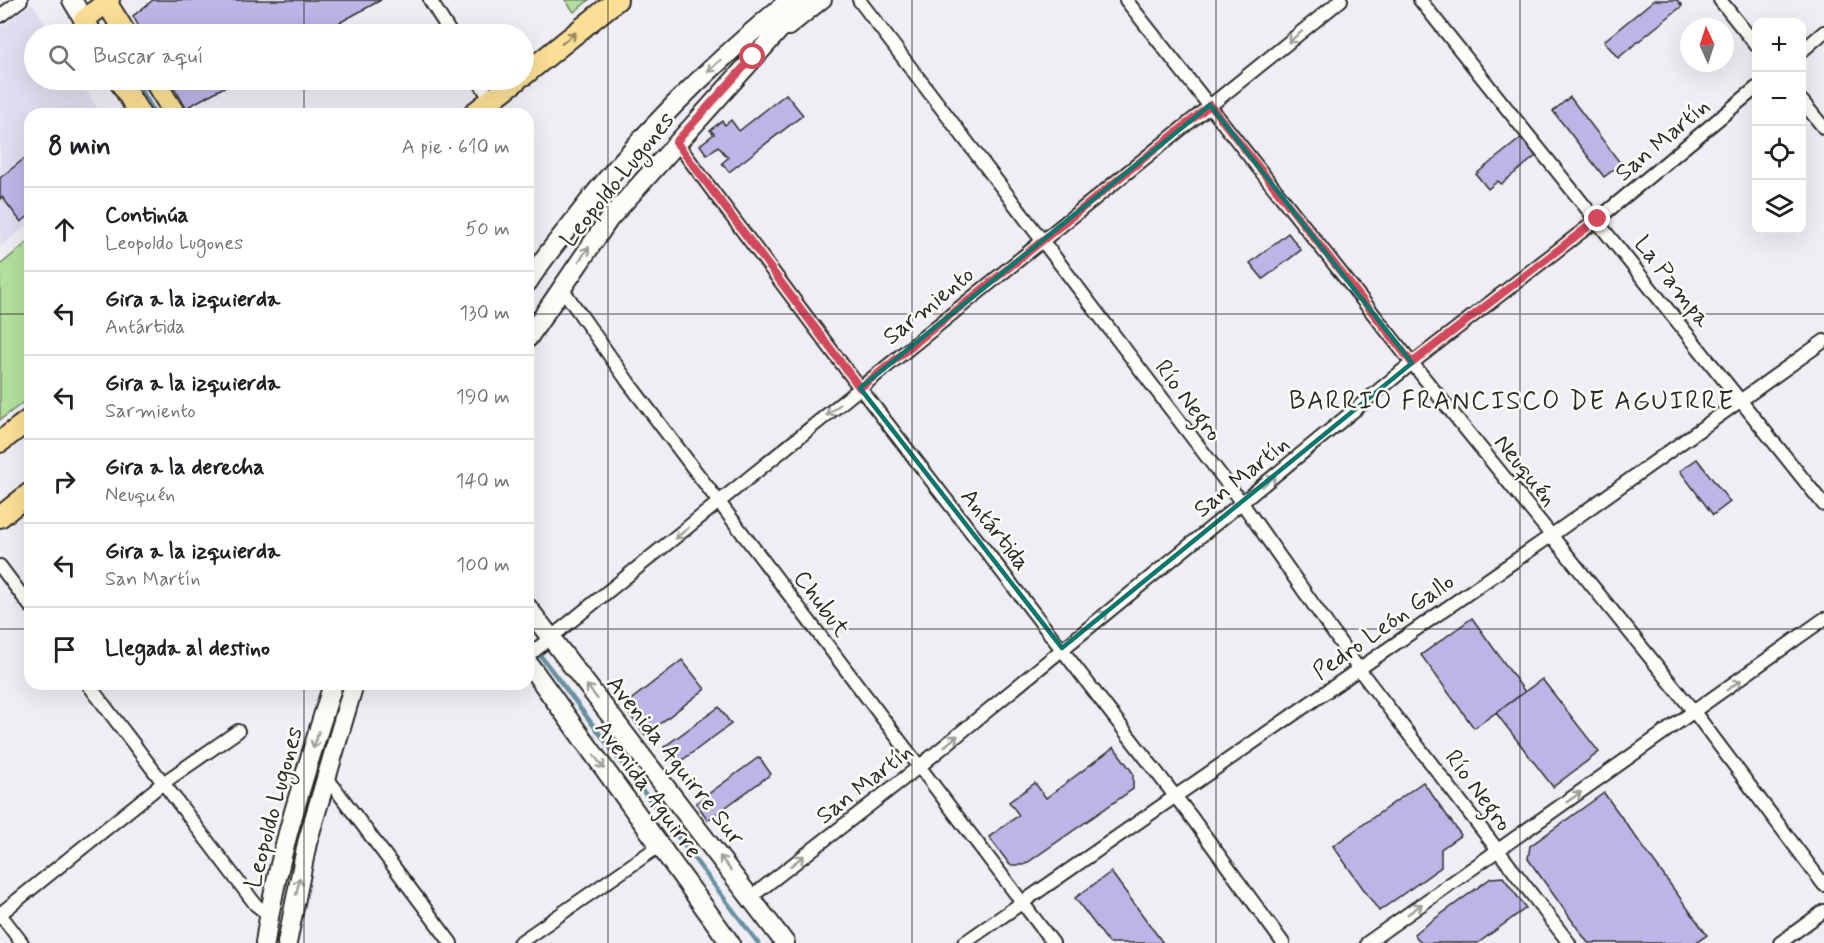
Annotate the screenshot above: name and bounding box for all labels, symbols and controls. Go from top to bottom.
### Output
north arrow [1680,18,1734,72]
map controls [1752,18,1806,234]
button: + [1752,18,1806,72]
search box [24,24,534,90]
one-way arrow [1287,30,1303,43]
one-way arrow [561,32,577,45]
icon: search [45,41,78,74]
text: Buscar aquí [93,43,204,71]
route start [739,43,765,69]
one-way arrow [707,59,722,73]
button: − [1752,72,1806,126]
street label: San Martín [1609,91,1717,189]
street label: Leopoldo Lugones [554,106,684,255]
button: locate [1752,126,1806,180]
text: 8 min [48,130,111,164]
text: A pie · 610 m [402,134,510,161]
button: layers [1752,180,1806,234]
text: Continúa [105,202,189,230]
route end [1584,205,1610,231]
icon: ahead [48,213,81,246]
text: 50 m [465,216,510,243]
text: Leopoldo Lugones [105,230,243,257]
street label: La Pampa [1626,230,1718,335]
one-way arrow [578,247,590,263]
street label: Sarmiento [877,260,981,353]
text: Gira a la izquierda [105,286,280,314]
icon: left [48,297,81,330]
text: 130 m [459,300,510,327]
text: Antártida [105,314,185,341]
street label: Río Negro [1145,354,1229,450]
text: Gira a la izquierda [105,370,280,398]
icon: left [48,381,81,414]
text: 190 m [456,384,510,411]
district label: BARRIO FRANCISCO DE AGUIRRE [1289,385,1735,419]
text: Sarmiento [105,398,196,425]
one-way arrow [826,403,841,417]
street label: Neuquén [1486,428,1563,514]
street label: San Martín [1188,429,1296,525]
text: Gira a la derecha [105,454,265,482]
icon: right [48,465,81,498]
text: 140 m [456,468,510,495]
one-way arrow [1261,474,1277,487]
text: Neuquén [105,482,175,509]
street label: Antártida [953,482,1037,577]
one-way arrow [675,526,690,540]
text: Gira a la izquierda [105,538,280,566]
icon: left [48,549,81,582]
text: 100 m [456,552,510,579]
street label: Chubut [785,564,856,644]
text: San Martín [105,566,201,593]
street label: Pedro León Gallo [1307,567,1461,688]
one-way arrow [1093,610,1109,623]
icon: arrive [48,633,81,666]
text: Llegada al destino [105,635,270,663]
street label: Avenida Aguirre Sur [603,672,749,848]
one-way arrow [1725,679,1741,691]
one-way arrow [586,684,599,700]
street label: Avenida Aguirre [590,716,708,862]
street label: Leopoldo Lugones [238,723,313,892]
one-way arrow [310,730,321,749]
one-way arrow [943,734,959,747]
street label: San Martín [810,737,920,832]
street label: Río Negro [1435,744,1519,840]
one-way arrow [593,754,605,770]
one-way arrow [1565,791,1582,803]
one-way arrow [718,855,731,871]
one-way arrow [789,855,805,868]
one-way arrow [293,876,304,896]
one-way arrow [1406,903,1422,915]

